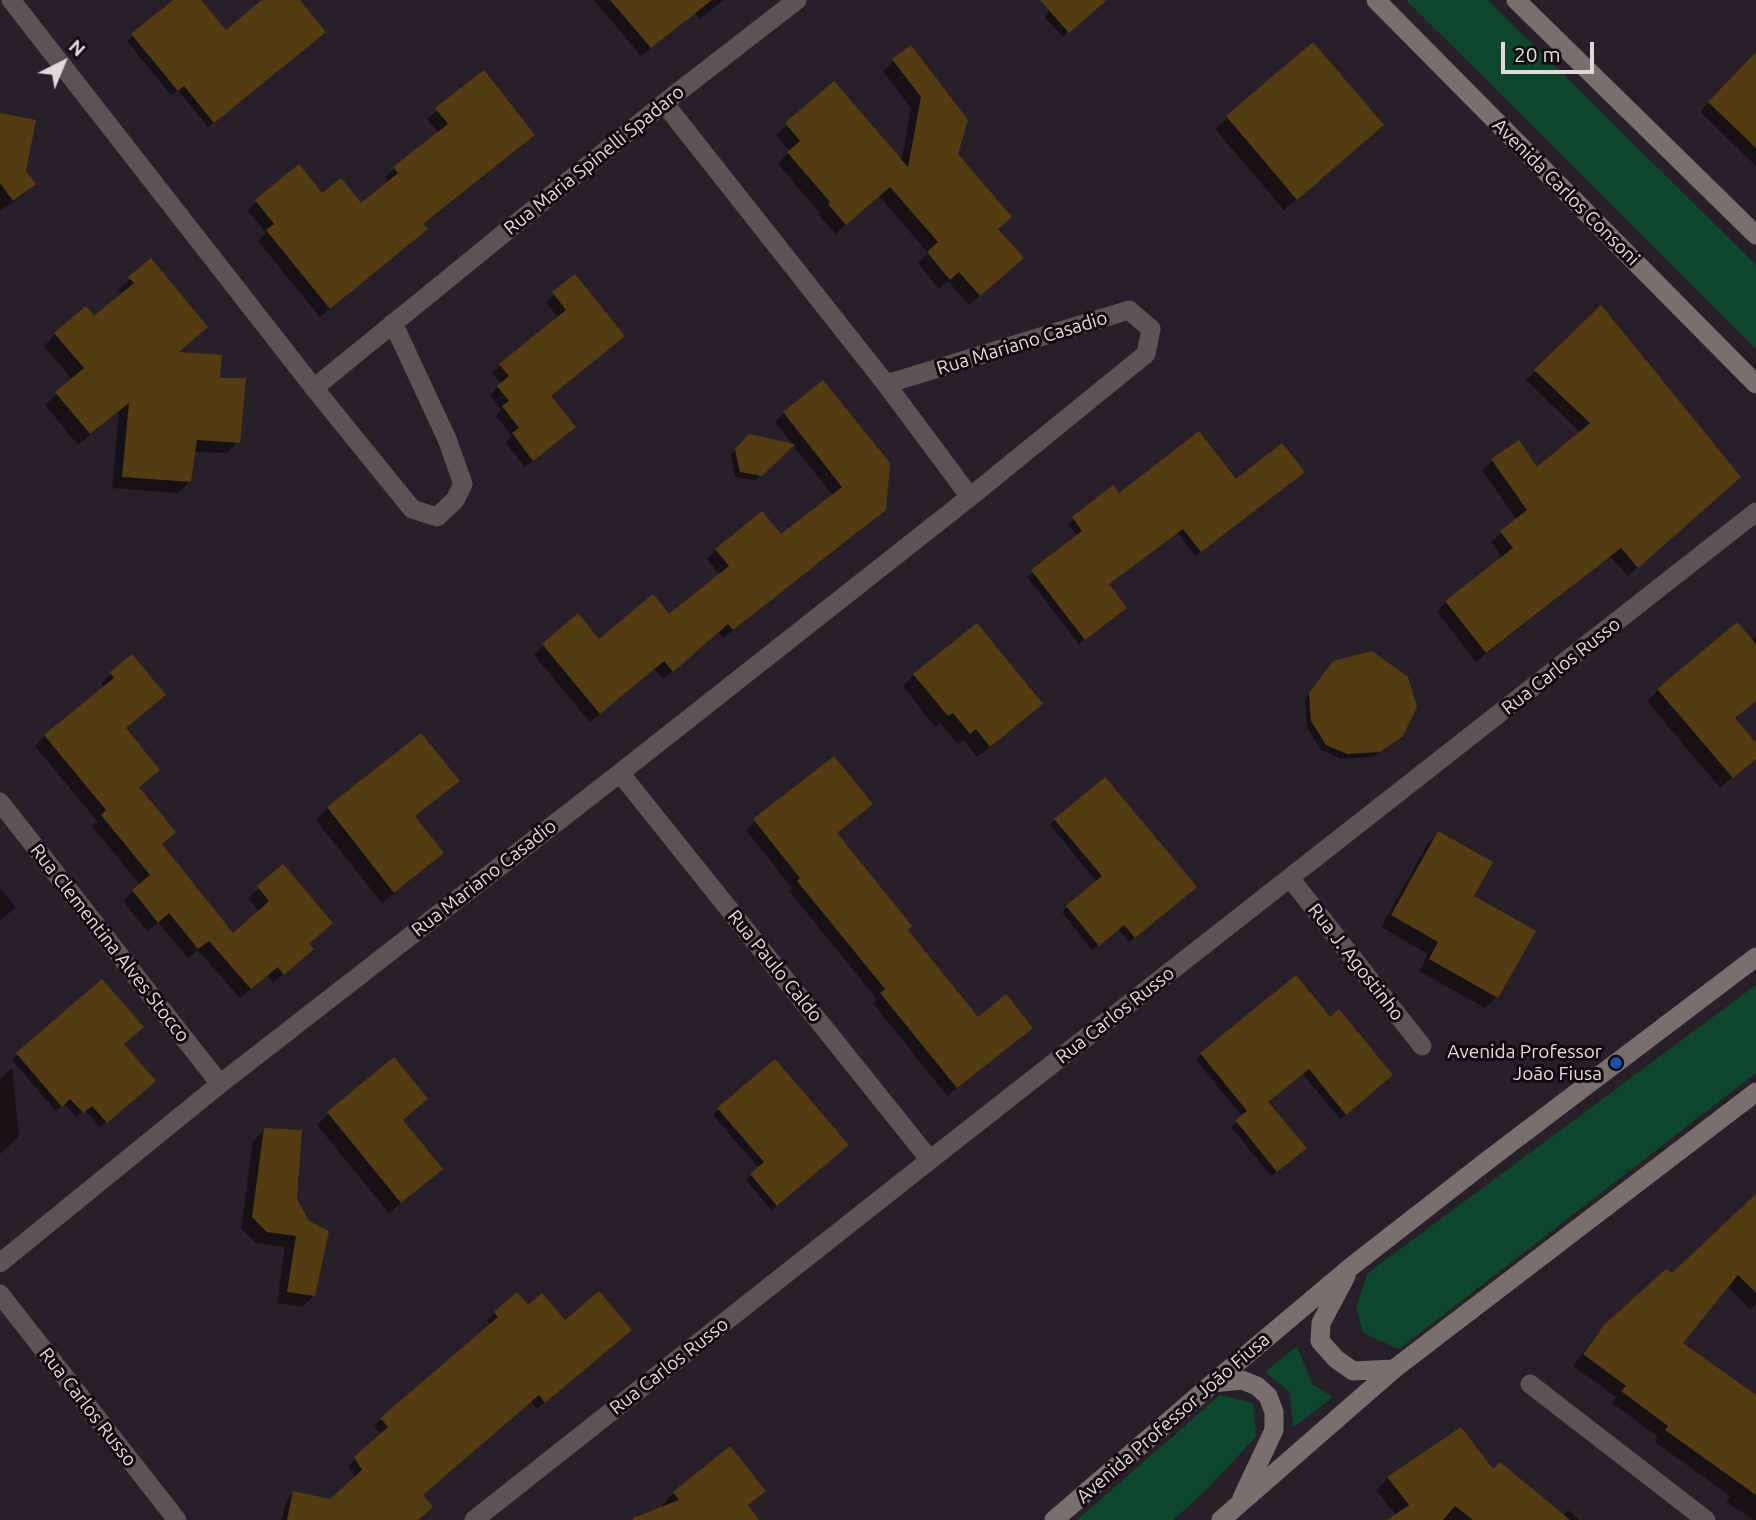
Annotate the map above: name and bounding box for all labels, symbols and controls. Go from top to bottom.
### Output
north arrow [28,28,98,98]
scale bar [1504,28,1597,72]
text: N [65,35,90,61]
text: 20 m [1514,42,1561,66]
street label: Rua Maria Spinelli Spadaro [499,80,689,240]
street label: Avenida Carlos Consoni [1488,114,1644,270]
street label: Rua Mariano Casadio [934,306,1110,380]
street label: Rua Carlos Russo [1497,613,1625,719]
street label: Rua Mariano Casadio [407,814,561,942]
street label: Rua Clementina Alves Stocco [25,839,195,1047]
street label: Rua J. Agostinho [1303,899,1409,1025]
street label: Rua Paulo Caldo [723,905,827,1027]
street label: Rua Carlos Russo [1051,962,1179,1068]
place label: Avenida Professor João Fiusa [1447,1041,1602,1085]
marker: Avenida Professor João Fiusa [1608,1055,1624,1071]
street label: Rua Carlos Russo [605,1313,733,1419]
street label: Avenida Professor João Fiusa [1072,1328,1274,1508]
street label: Rua Carlos Russo [35,1343,141,1471]

